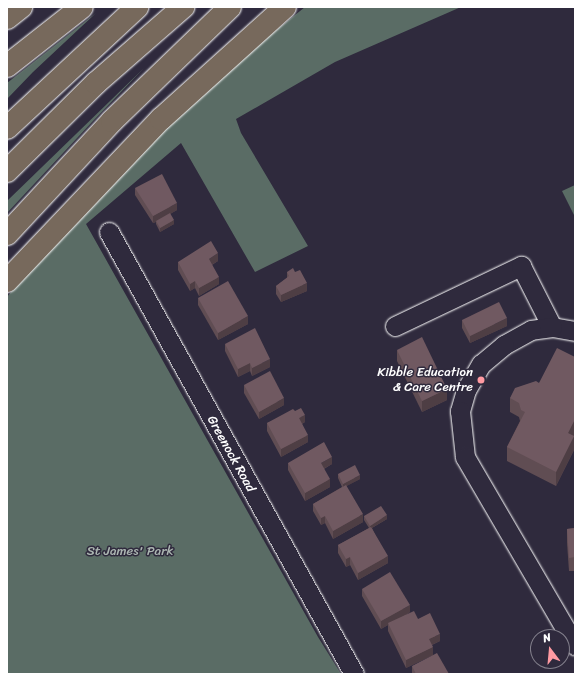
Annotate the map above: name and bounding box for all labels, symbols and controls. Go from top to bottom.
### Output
place label: Kibble Education & Care Centre [377,365,473,396]
marker: Kibble Education & Care Centre [476,375,486,385]
street label: Greenock Road [204,413,258,495]
park label: St James' Park [86,543,174,559]
text: N [541,628,553,648]
north arrow [530,629,570,669]

